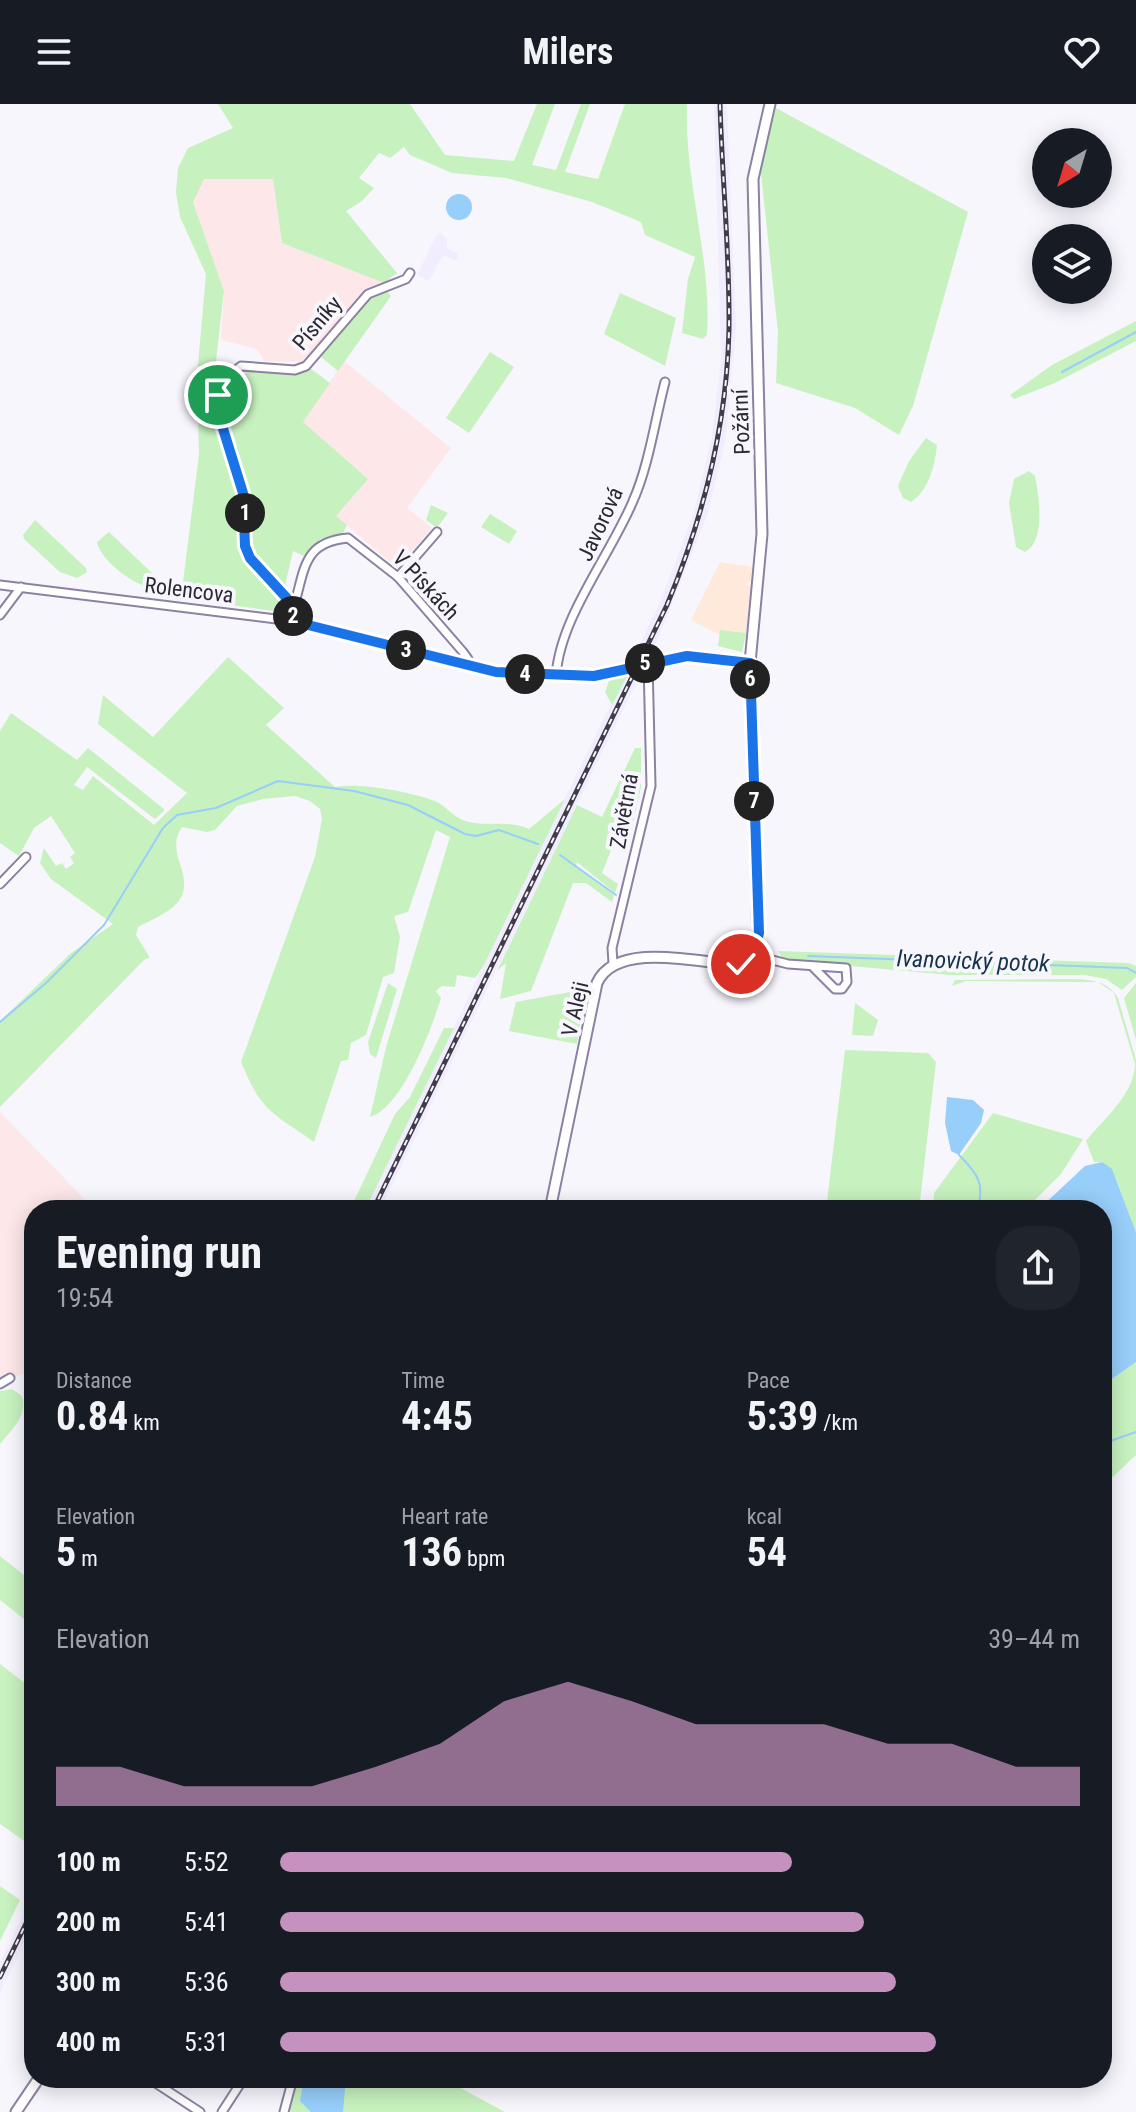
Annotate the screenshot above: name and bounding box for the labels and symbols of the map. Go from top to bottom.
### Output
north arrow [1032,128,1112,208]
street label: Písníky [287,291,347,355]
pin [184,361,252,429]
street label: Požární [727,388,755,455]
street label: Javorová [572,483,628,565]
pin: 1 [225,493,265,533]
street label: V Pískách [388,545,464,625]
street label: Rolencova [143,572,235,608]
pin: 2 [273,596,313,636]
pin: 3 [386,630,426,670]
pin: 5 [625,643,665,683]
pin: 4 [505,654,545,694]
pin: 6 [730,659,770,699]
street label: Závětrná [605,771,643,851]
pin: 7 [734,781,774,821]
pin [707,930,775,998]
water label: Ivanovický potok [896,944,1051,978]
street label: V Aleji [557,979,593,1039]

